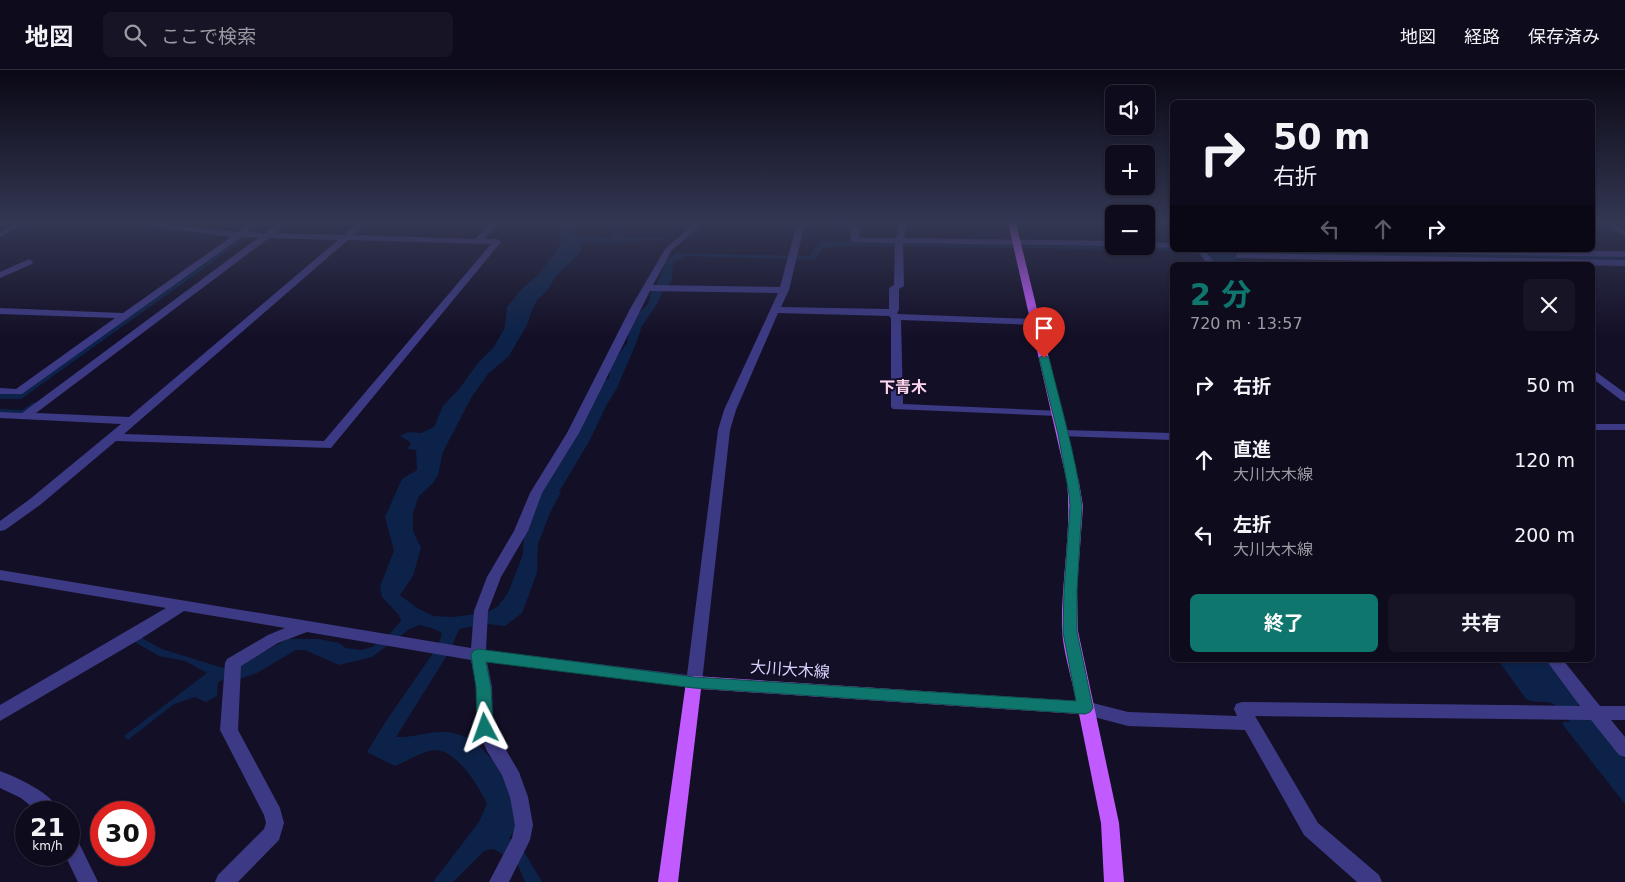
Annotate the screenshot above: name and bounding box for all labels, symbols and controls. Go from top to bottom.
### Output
search box [103,12,453,57]
icon: search [121,21,149,49]
text: 地図 [25,23,73,51]
text: ここで検索 [161,25,256,47]
text: 地図 [1400,26,1436,47]
text: 経路 [1464,26,1500,47]
text: 保存済み [1528,26,1600,47]
map controls [1105,85,1155,255]
button: sound [1105,85,1155,135]
text: 50 m [1273,117,1370,157]
icon: right [1190,120,1255,185]
button: + [1105,145,1155,195]
text: 右折 [1273,164,1317,189]
button: − [1105,205,1155,255]
icon: left [1316,215,1344,243]
icon: ahead [1369,215,1397,243]
icon: right [1422,215,1450,243]
text: 2 分 [1190,277,1251,312]
button: close [1523,279,1575,331]
pin [1023,307,1065,358]
icon: arrive [1030,314,1058,342]
text: 720 m · 13:57 [1190,314,1303,333]
icon: right [1190,371,1218,399]
text: 50 m [1526,374,1575,396]
text: 右折 [1233,375,1271,397]
district label: 下青木 [879,378,927,397]
text: 直進 [1233,438,1271,460]
icon: ahead [1190,446,1218,474]
text: 120 m [1514,449,1575,471]
text: 大川大木線 [1233,465,1313,484]
text: 左折 [1233,513,1271,535]
icon: left [1190,521,1218,549]
text: 200 m [1514,524,1575,546]
text: 大川大木線 [1233,540,1313,559]
button: 終了 [1190,594,1378,652]
button: 共有 [1388,594,1575,652]
street label: 大川大木線 [749,657,831,682]
position arrow [458,701,510,753]
speed limit sign: 30 [90,801,155,866]
text: 21 [30,813,65,842]
text: km/h [32,839,63,853]

